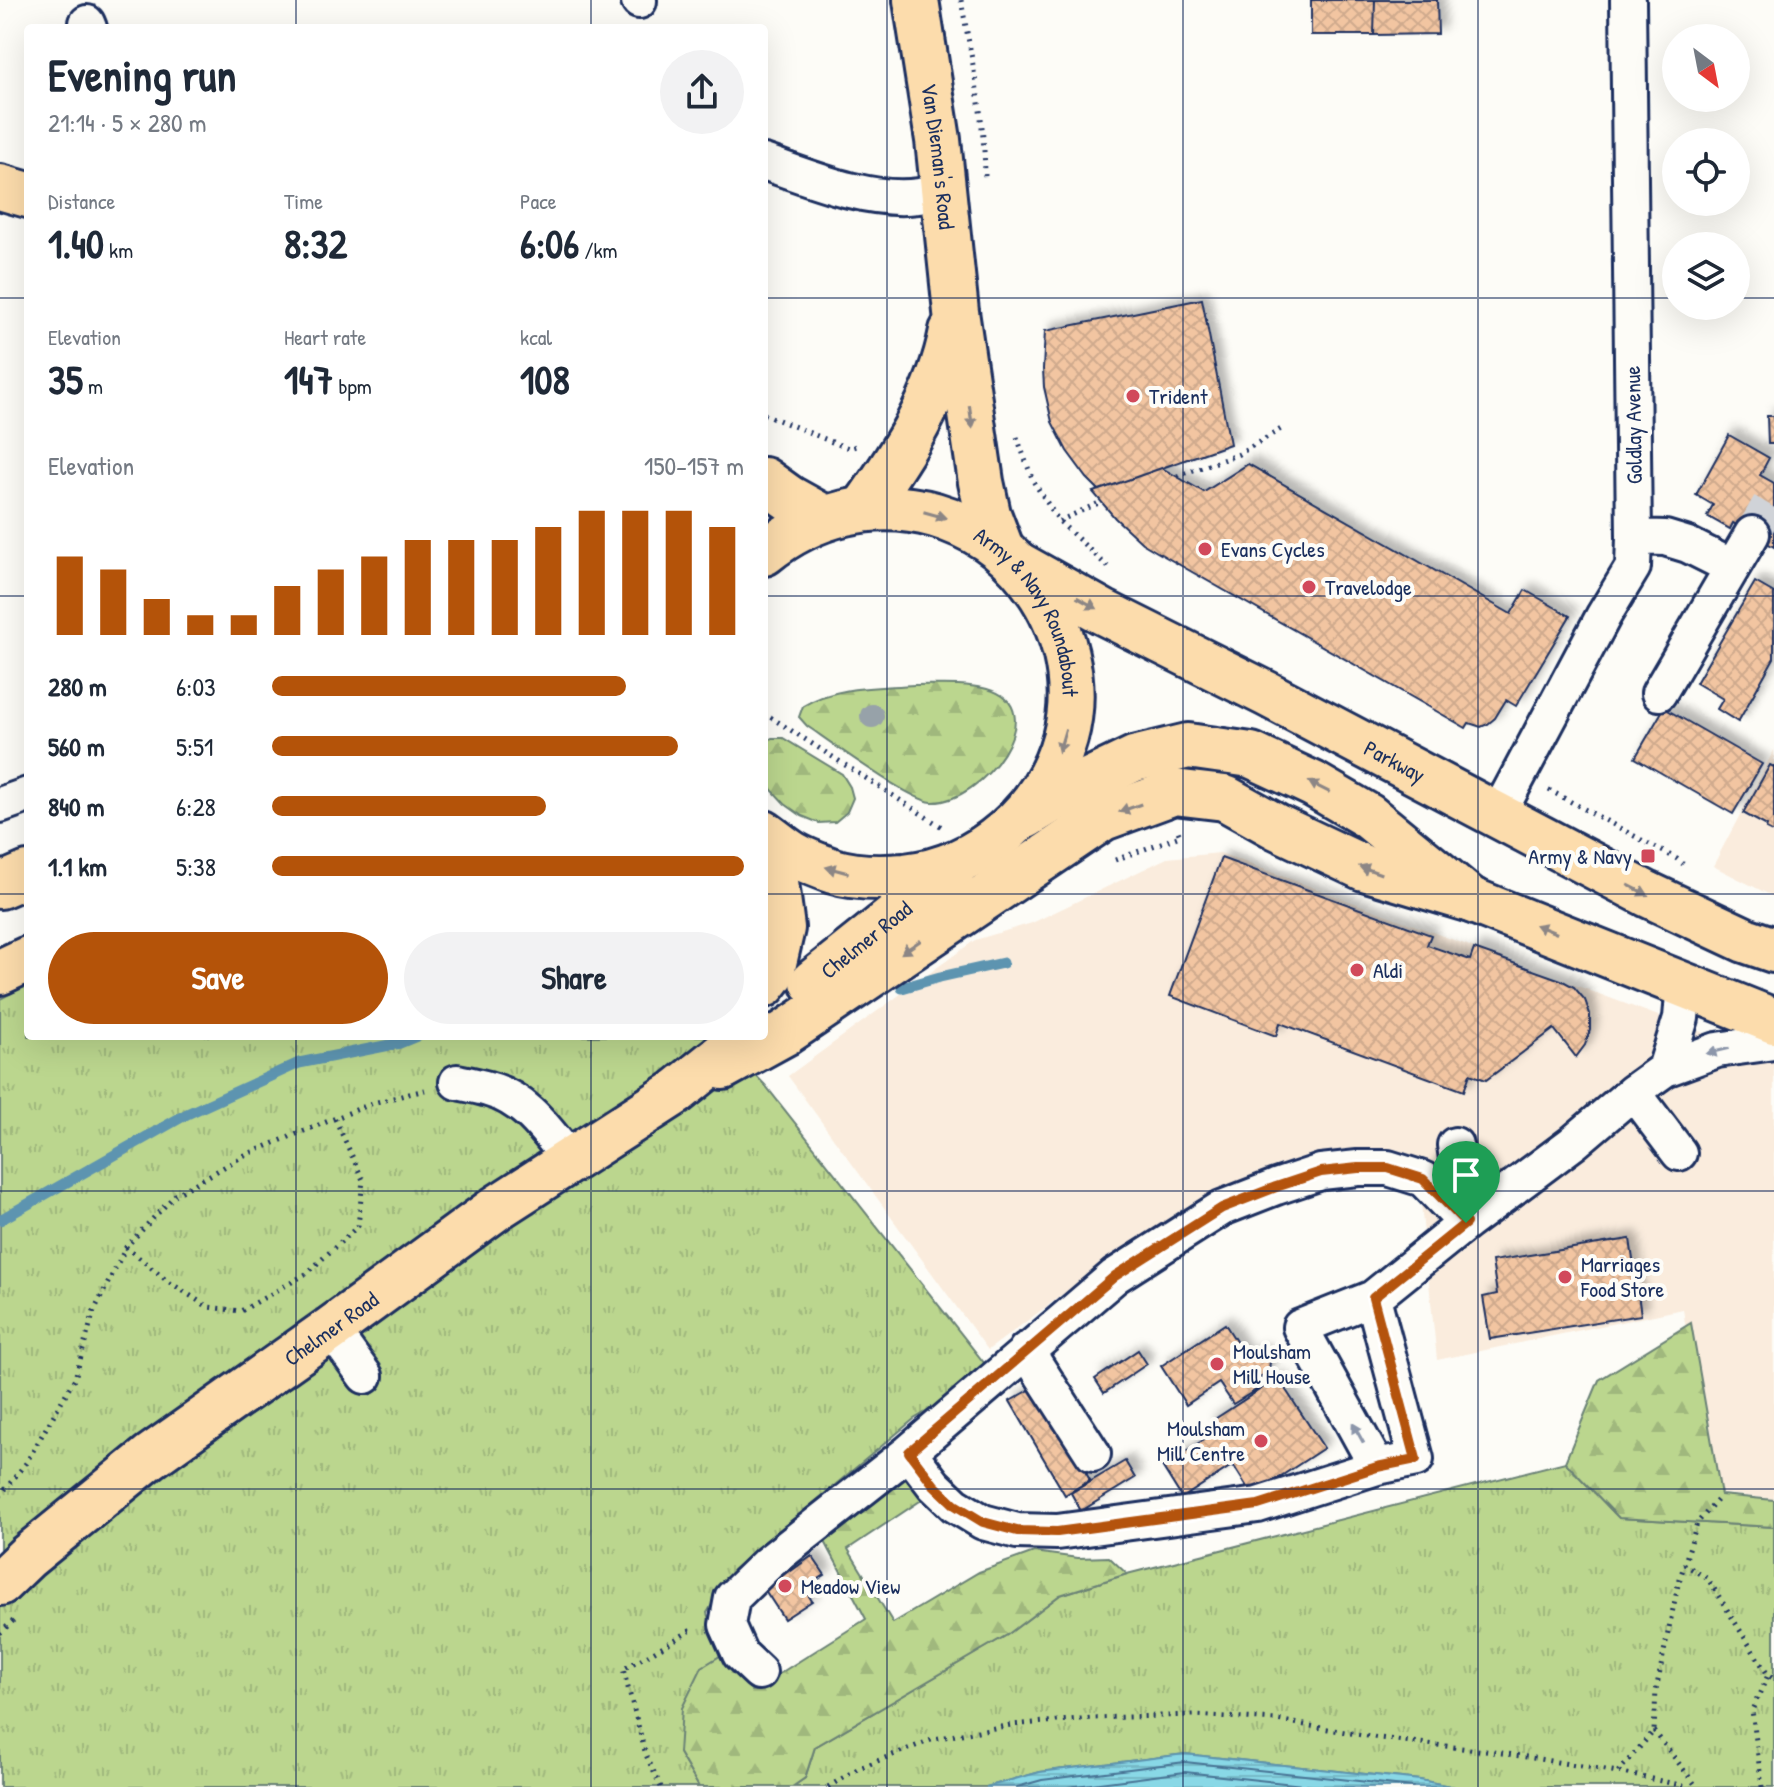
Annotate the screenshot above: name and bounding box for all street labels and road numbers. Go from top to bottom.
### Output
street label: Van Dieman's Road [914,81,962,231]
street label: Goldlay Avenue [1617,365,1649,485]
street label: Army & Navy Roundabout [969,520,1086,697]
street label: Parkway [1359,733,1431,790]
street label: Chelmer Road [814,893,918,985]
street label: Chelmer Road [278,1284,385,1373]

